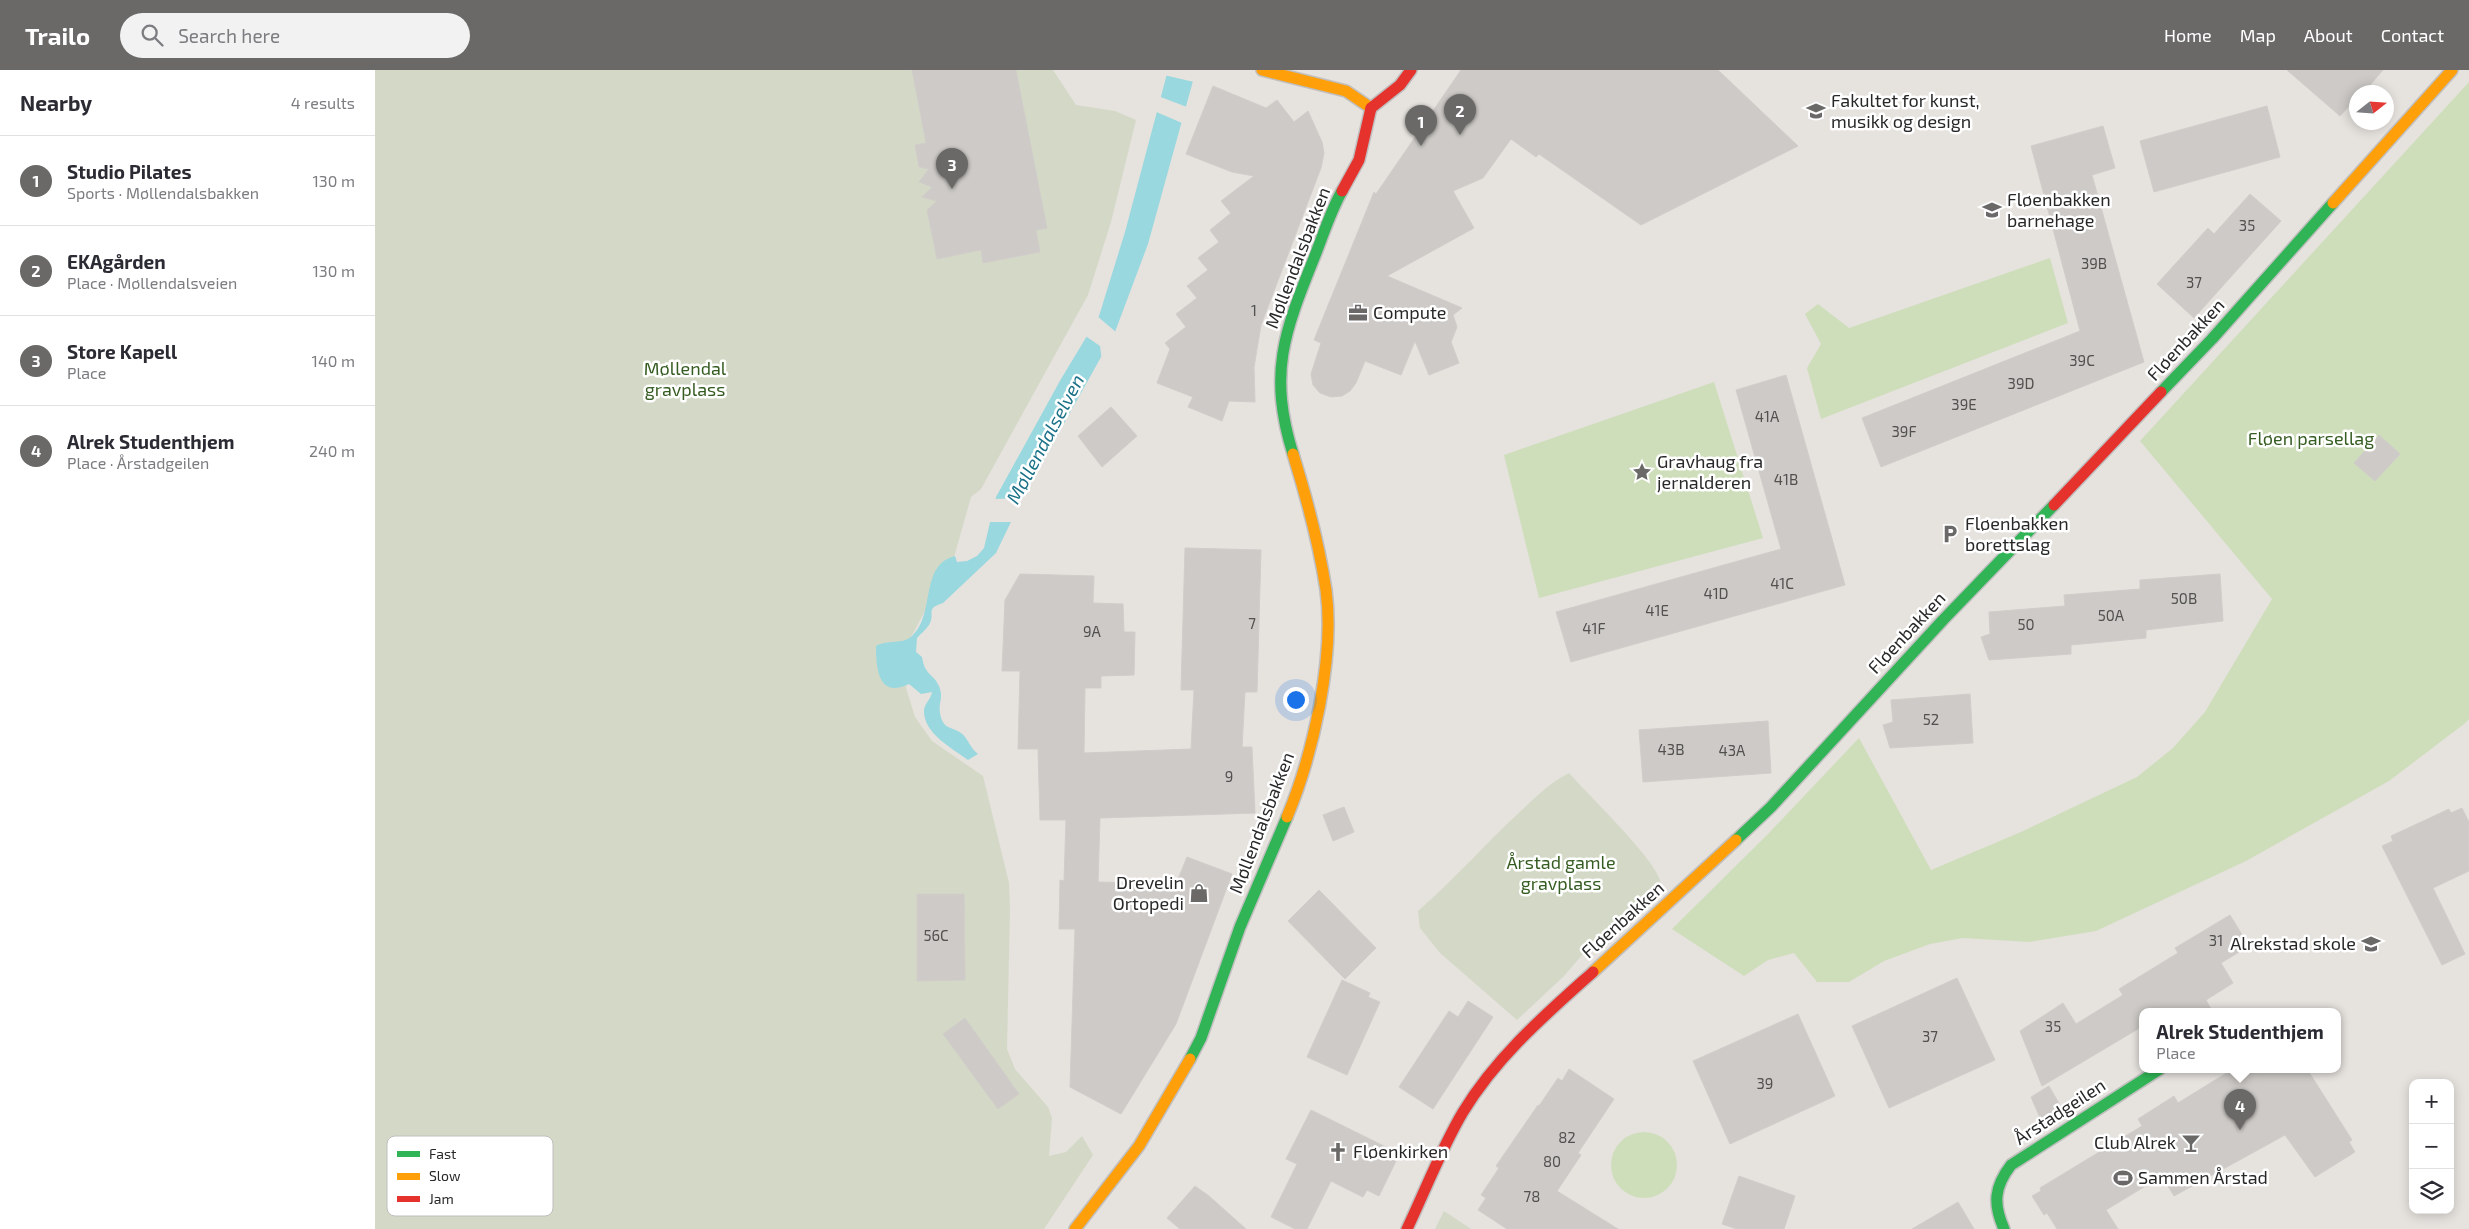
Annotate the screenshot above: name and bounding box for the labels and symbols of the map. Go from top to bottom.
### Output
north arrow [2349,85,2394,130]
place label: Fakultet for kunst, musikk og design [1831,89,1980,132]
pin: 2 [1444,94,1476,135]
school or university icon: Fakultet for kunst, musikk og design [1805,100,1827,122]
pin: 1 [1405,105,1437,146]
pin: 3 [936,148,968,189]
street label: Møllendalsbakken [1260,184,1334,332]
place label: Fløenbakken barnehage [2007,188,2111,231]
school or university icon: Fløenbakken barnehage [1981,199,2003,221]
house number: 35 [2239,216,2255,234]
house number: 39B [2081,254,2107,272]
house number: 37 [2186,273,2202,291]
street label: Fløenbakken [2142,294,2229,385]
house number: 1 [1251,301,1257,319]
place label: Compute [1373,301,1446,323]
office icon: Compute [1347,302,1369,324]
house number: 39C [2069,351,2095,369]
park label: Møllendal gravplass [644,357,727,400]
water label: Møllendalselven [1001,370,1088,507]
house number: 39D [2008,374,2034,392]
house number: 39E [1951,395,1977,413]
house number: 41A [1755,407,1780,425]
house number: 39F [1891,422,1917,440]
park label: Fløen parsellag [2248,427,2374,449]
place label: Gravhaug fra jernalderen [1657,450,1763,493]
place icon: Gravhaug fra jernalderen [1631,461,1653,483]
house number: 41B [1774,470,1798,488]
place label: Fløenbakken borettslag [1965,512,2069,555]
parking icon: Fløenbakken borettslag [1939,523,1961,545]
house number: 41C [1770,574,1794,592]
house number: 41D [1703,584,1729,602]
street label: Fløenbakken [1863,587,1950,678]
house number: 50B [2171,589,2197,607]
house number: 41E [1645,601,1669,619]
house number: 50A [2098,606,2125,624]
house number: 7 [1248,614,1256,632]
house number: 50 [2017,615,2035,633]
house number: 41F [1582,619,1606,637]
house number: 9A [1083,622,1102,640]
your location [1283,687,1309,713]
house number: 52 [1923,710,1939,728]
house number: 43B [1658,740,1684,758]
house number: 43A [1719,741,1746,759]
street label: Møllendalsbakken [1224,749,1298,897]
house number: 9 [1225,767,1233,785]
park label: Årstad gamle gravplass [1506,851,1616,894]
place label: Drevelin Ortopedi [1113,871,1184,914]
street label: Fløenbakken [1576,876,1668,962]
shop icon: Drevelin Ortopedi [1188,882,1210,904]
house number: 56C [923,926,949,944]
house number: 31 [2209,931,2223,949]
place label: Alrekstad skole [2230,932,2356,954]
school or university icon: Alrekstad skole [2360,933,2382,955]
house number: 35 [2045,1017,2061,1035]
house number: 37 [1922,1027,1938,1045]
house number: 39 [1757,1074,1773,1092]
street label: Årstadgeilen [2010,1074,2109,1149]
pin: 4 [2224,1089,2256,1130]
house number: 82 [1558,1128,1576,1146]
place label: Club Alrek [2094,1131,2176,1153]
bar icon: Club Alrek [2180,1132,2202,1154]
legend [387,1136,553,1216]
place label: Fløenkirken [1353,1140,1448,1162]
church icon: Fløenkirken [1327,1141,1349,1163]
text: Fast [429,1145,456,1162]
house number: 80 [1543,1152,1561,1170]
place label: Sammen Årstad [2138,1166,2268,1188]
text: Slow [429,1167,461,1184]
sports icon: Sammen Årstad [2112,1167,2134,1189]
house number: 78 [1524,1187,1540,1205]
text: Jam [429,1190,454,1207]

